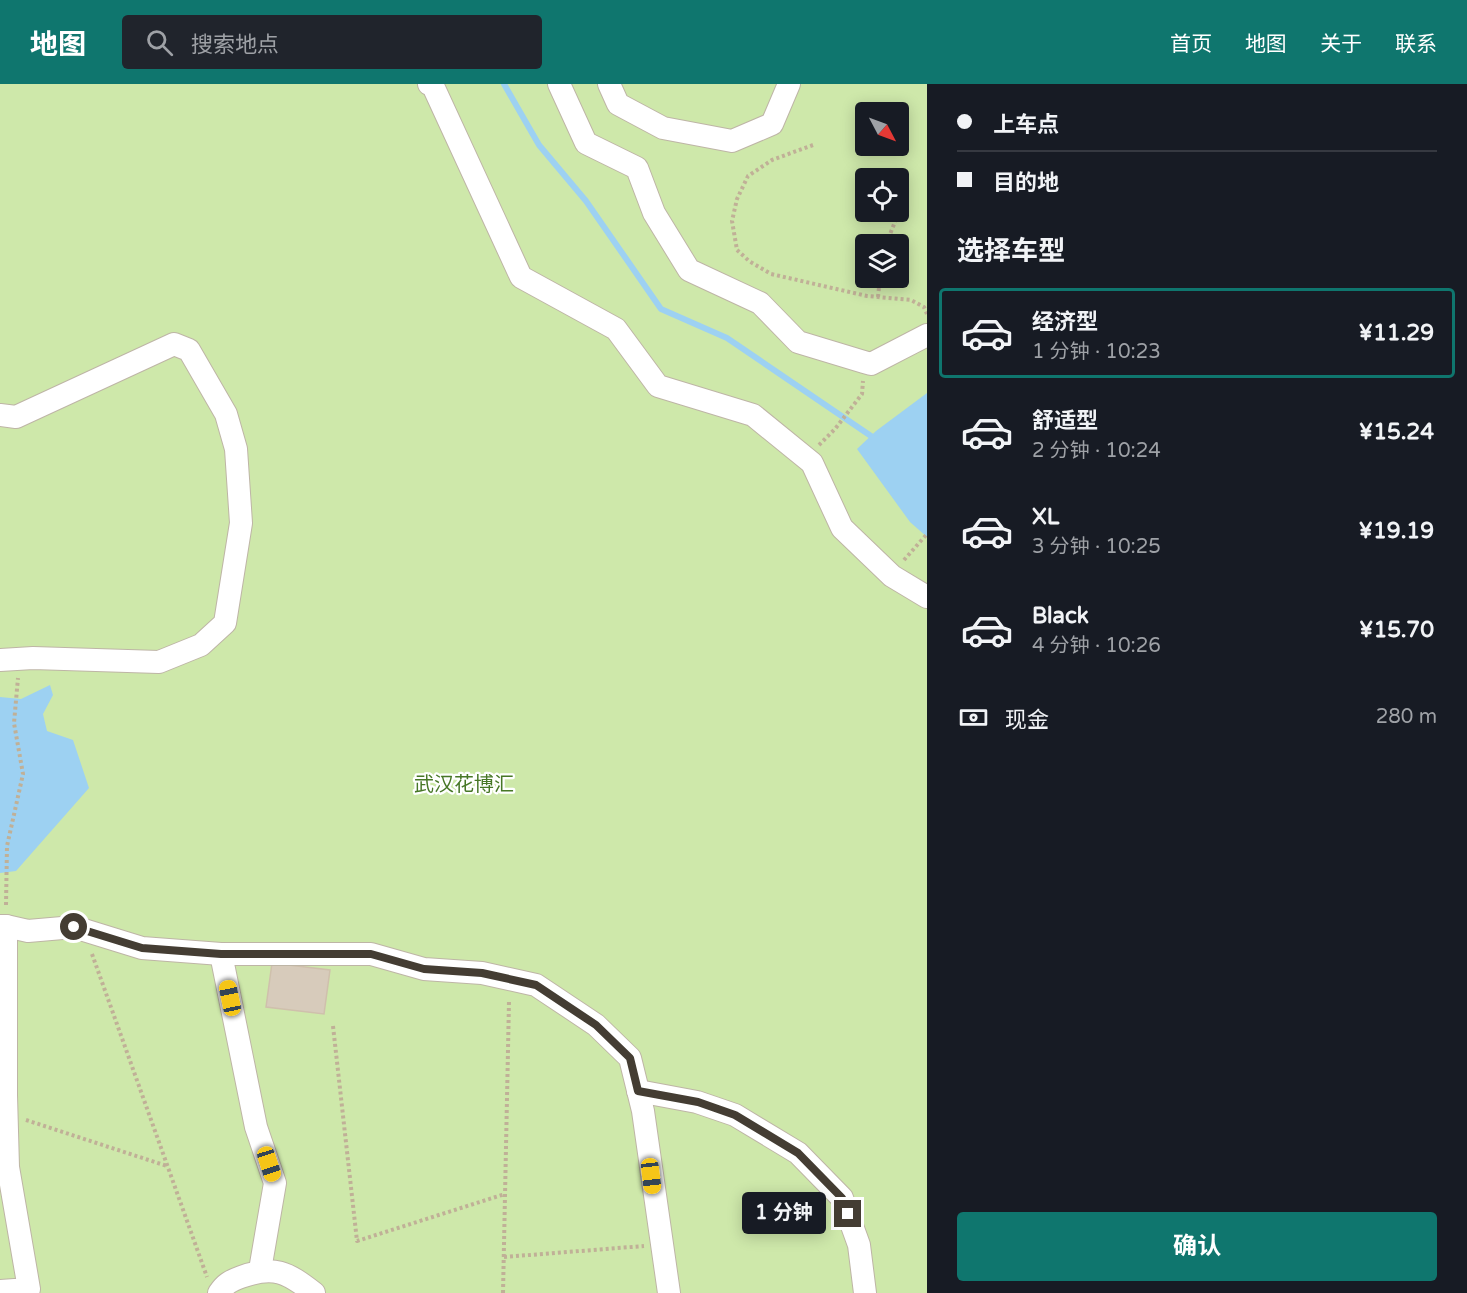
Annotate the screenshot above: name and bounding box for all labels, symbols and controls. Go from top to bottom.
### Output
search box [122,15,542,69]
icon: search [143,26,176,59]
text: 地图 [30,28,86,62]
text: 搜索地点 [191,32,279,58]
text: 首页 [1170,32,1212,57]
text: 地图 [1245,32,1287,57]
text: 关于 [1320,32,1362,57]
text: 联系 [1395,32,1437,57]
north arrow [855,102,909,156]
map controls [855,102,909,288]
text: 上车点 [993,112,1059,138]
button: locate [855,168,909,222]
text: 目的地 [993,170,1059,196]
button: layers [855,234,909,288]
text: 选择车型 [957,235,1065,268]
icon: car [960,306,1014,360]
text: 经济型 [1032,309,1098,335]
text: ¥11.29 [1359,320,1434,346]
text: 1 分钟 · 10:23 [1032,340,1161,364]
icon: car [960,405,1014,459]
text: 舒适型 [1032,408,1098,434]
text: ¥15.24 [1359,419,1434,445]
text: 2 分钟 · 10:24 [1032,439,1161,463]
icon: car [960,504,1014,558]
text: XL [1032,504,1059,530]
text: ¥19.19 [1359,518,1434,544]
text: 3 分钟 · 10:25 [1032,535,1161,559]
icon: car [960,603,1014,657]
text: Black [1032,603,1089,629]
text: ¥15.70 [1359,617,1434,643]
text: 4 分钟 · 10:26 [1032,634,1161,658]
icon: cash [957,701,990,734]
text: 280 m [1376,705,1437,729]
text: 现金 [1005,707,1049,733]
park label: 武汉花博汇 [414,773,514,797]
route start [60,913,87,940]
car [217,979,243,1017]
car [255,1144,283,1184]
car [640,1157,662,1195]
callout: 1 分钟 [743,1193,827,1235]
route end [834,1200,861,1227]
text: 1 分钟 [755,1201,813,1225]
button: 确认 [957,1212,1437,1281]

